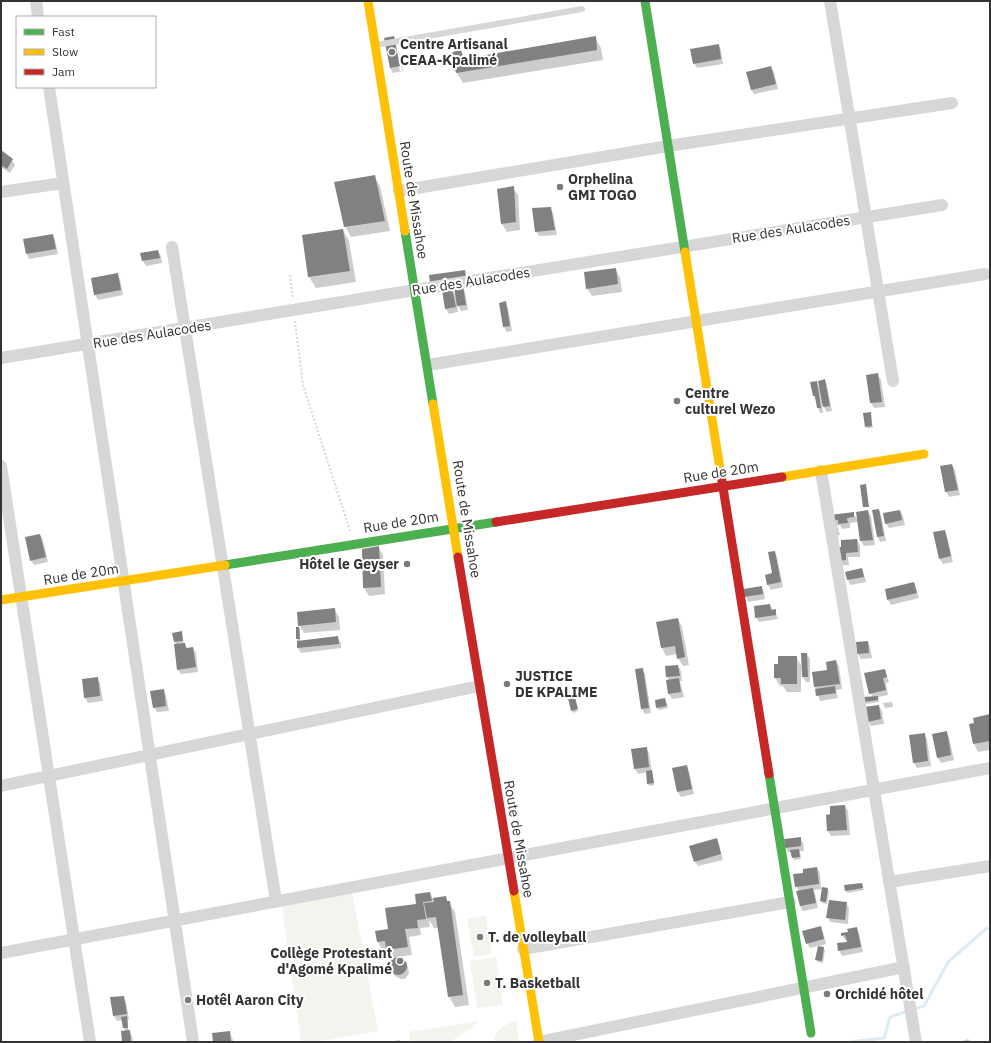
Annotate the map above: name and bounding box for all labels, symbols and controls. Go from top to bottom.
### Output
legend [16,16,156,88]
text: Fast [52,24,75,39]
place label: Centre Artisanal CEAA-Kpalimé [400,35,508,69]
text: Slow [52,44,78,59]
marker: Centre Artisanal CEAA-Kpalimé [387,47,397,57]
text: Jam [52,64,75,79]
street label: Route de Missahoe [396,140,432,260]
place label: Orphelina GMI TOGO [568,170,637,204]
marker: Orphelina GMI TOGO [555,182,565,192]
street label: Rue des Aulacodes [731,211,852,247]
street label: Rue des Aulacodes [411,263,532,299]
street label: Rue des Aulacodes [92,316,213,352]
place label: Centre culturel Wezo [685,384,776,418]
marker: Centre culturel Wezo [672,396,682,406]
street label: Rue de 20m [682,457,760,487]
street label: Route de Missahoe [449,459,485,579]
street label: Rue de 20m [362,507,440,537]
place label: Hôtel le Geyser [299,555,399,573]
street label: Rue de 20m [42,559,120,589]
marker: Hôtel le Geyser [402,559,412,569]
place label: JUSTICE DE KPALIME [515,667,598,701]
marker: JUSTICE DE KPALIME [502,679,512,689]
street label: Route de Missahoe [500,779,538,899]
place label: T. de volleyball [488,928,586,946]
marker: T. de volleyball [475,932,485,942]
place label: Collège Protestant d'Agomé Kpalimé [270,944,392,978]
marker: Collège Protestant d'Agomé Kpalimé [395,956,405,966]
place label: T. Basketball [495,974,580,992]
marker: T. Basketball [482,978,492,988]
place label: Orchidé hôtel [835,985,923,1003]
marker: Orchidé hôtel [822,989,832,999]
place label: Hotêl Aaron City [196,991,304,1009]
marker: Hotêl Aaron City [183,995,193,1005]

